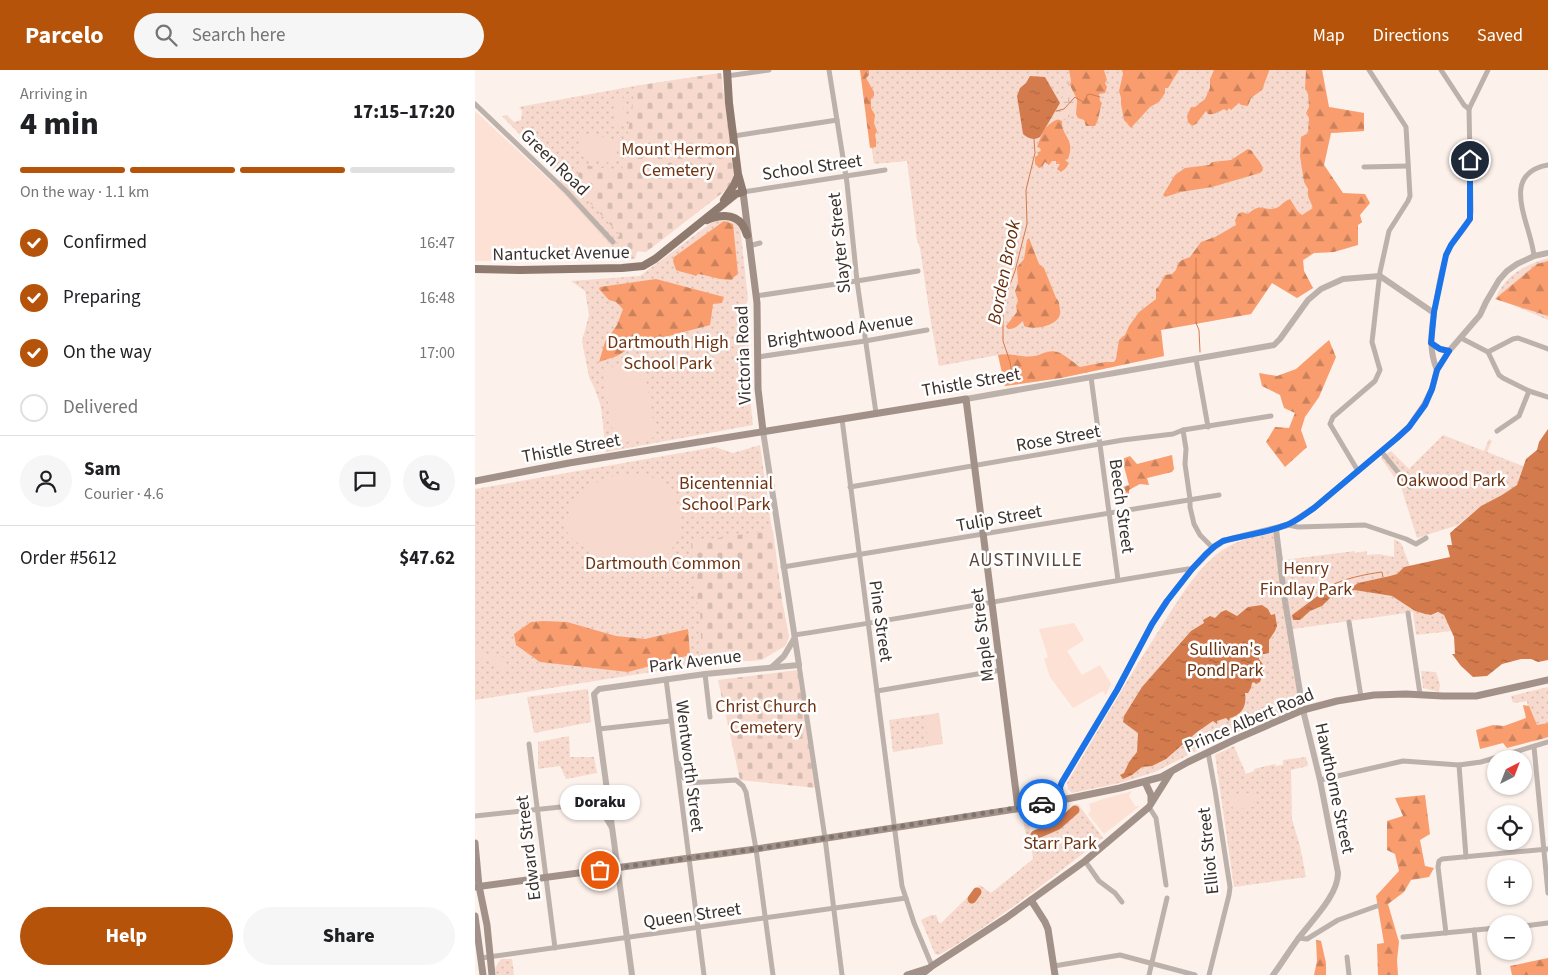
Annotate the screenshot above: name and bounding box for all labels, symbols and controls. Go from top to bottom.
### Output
search box [134,13,484,58]
text: Parcelo [25,18,104,53]
icon: search [152,21,180,49]
text: Search here [192,22,285,49]
text: Map [1313,23,1345,48]
text: Directions [1373,23,1449,48]
text: Saved [1477,23,1523,48]
text: Arriving in [20,83,88,105]
text: 17:15–17:20 [353,99,455,126]
text: 4 min [20,101,99,147]
street label: Green Road [515,123,595,202]
park label: Mount Hermon Cemetery [621,137,735,183]
pin [1449,139,1491,181]
icon: home [1456,146,1484,174]
street label: School Street [761,148,864,187]
text: On the way · 1.1 km [20,181,149,203]
street label: Slayter Street [822,191,857,295]
water label: Borden Brook [981,217,1028,327]
icon: check [20,229,48,257]
text: Confirmed [63,229,147,256]
text: 16:47 [419,232,455,254]
street label: Nantucket Avenue [492,240,630,267]
icon: check [20,284,48,312]
text: Preparing [63,284,141,311]
text: 16:48 [419,287,455,309]
street label: Victoria Road [729,305,758,405]
street label: Brightwood Avenue [765,307,915,354]
park label: Dartmouth High School Park [607,330,729,376]
icon: check [20,339,48,367]
text: On the way [63,339,152,366]
text: 17:00 [419,342,455,364]
street label: Thistle Street [920,362,1022,403]
text: Delivered [63,394,138,421]
street label: Rose Street [1014,419,1102,458]
street label: Thistle Street [520,428,622,469]
button: person [20,455,72,507]
button: chat [339,455,391,507]
button: phone [403,455,455,507]
text: Sam [84,456,121,483]
street label: Beech Street [1103,457,1141,555]
park label: Oakwood Park [1396,468,1506,493]
park label: Bicentennial School Park [679,471,773,517]
text: Courier · 4.6 [84,483,164,505]
street label: Tulip Street [954,499,1044,538]
text: Order #5612 [20,545,117,572]
text: $47.62 [399,545,455,572]
district label: AUSTINVILLE [969,547,1083,574]
park label: Dartmouth Common [585,551,741,576]
park label: Henry Findlay Park [1260,556,1352,602]
street label: Pine Street [862,579,899,663]
street label: Maple Street [964,587,1001,683]
park label: Sullivan's Pond Park [1187,637,1263,683]
street label: Park Avenue [648,643,743,680]
street label: Prince Albert Road [1180,682,1318,759]
park label: Christ Church Cemetery [715,694,817,740]
street label: Wentworth Street [669,699,710,833]
street label: Hawthorne Street [1308,720,1361,856]
north arrow [1487,750,1533,795]
map controls [1487,750,1532,960]
courier [1017,779,1067,829]
callout: Doraku [560,785,640,820]
icon: car [1028,790,1056,818]
text: Doraku [574,791,626,813]
street label: Edward Street [510,794,547,902]
button: locate [1487,805,1532,850]
street label: Elliot Street [1192,806,1225,896]
park label: Starr Park [1023,831,1097,856]
pin [579,849,621,891]
icon: bag [586,856,614,884]
button: + [1487,860,1532,905]
street label: Queen Street [642,896,742,935]
button: Help [20,907,233,965]
button: Share [243,907,455,965]
button: − [1487,915,1532,960]

